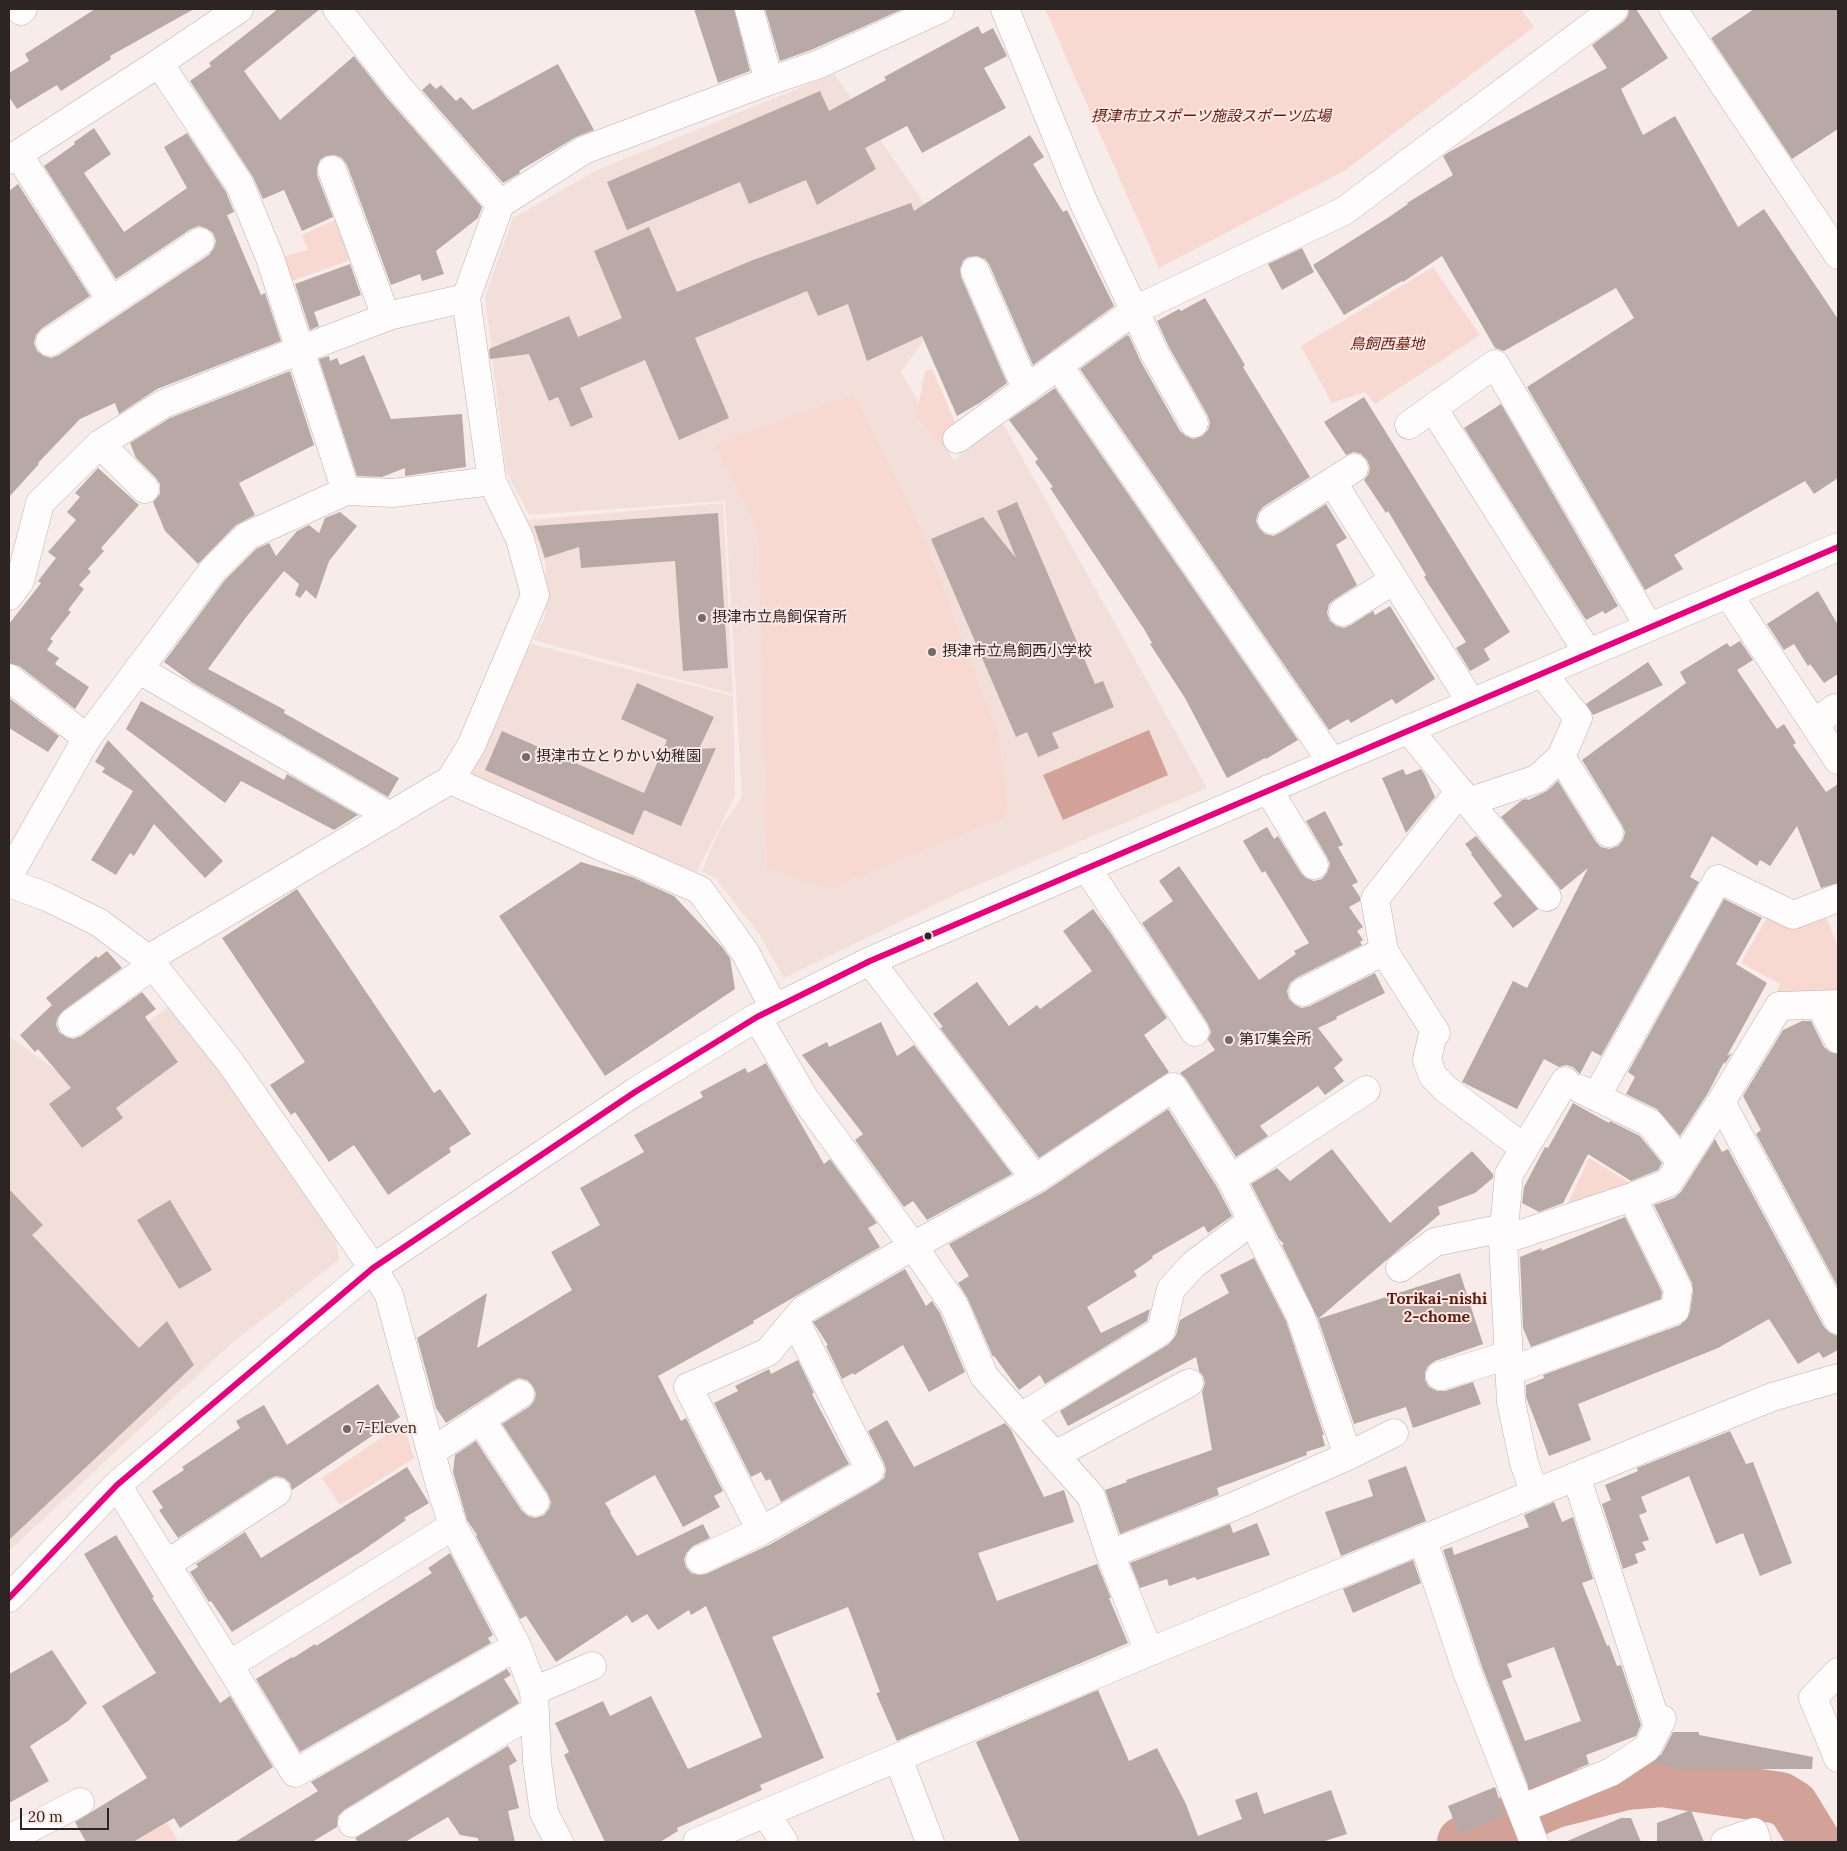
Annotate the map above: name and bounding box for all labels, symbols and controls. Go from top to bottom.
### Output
park label: 摂津市立スポーツ施設スポーツ広場 [1091,108,1331,126]
park label: 鳥飼西墓地 [1350,336,1424,354]
place label: 摂津市立鳥飼保育所 [712,609,847,627]
marker: 摂津市立鳥飼保育所 [696,612,708,624]
place label: 摂津市立鳥飼西小学校 [942,643,1092,661]
marker: 摂津市立鳥飼西小学校 [926,646,938,658]
place label: 摂津市立とりかい幼稚園 [536,748,701,766]
marker: 摂津市立とりかい幼稚園 [520,751,532,763]
unlabelled marker [923,931,933,941]
place label: 第17集会所 [1239,1031,1311,1049]
marker: 第17集会所 [1223,1034,1235,1046]
district label: Torikai-nishi 2-chome [1387,1289,1487,1327]
place label: 7-Eleven [357,1420,417,1438]
marker: 7-Eleven [341,1423,353,1435]
scale bar [22,1798,111,1830]
text: 20 m [28,1807,63,1826]

